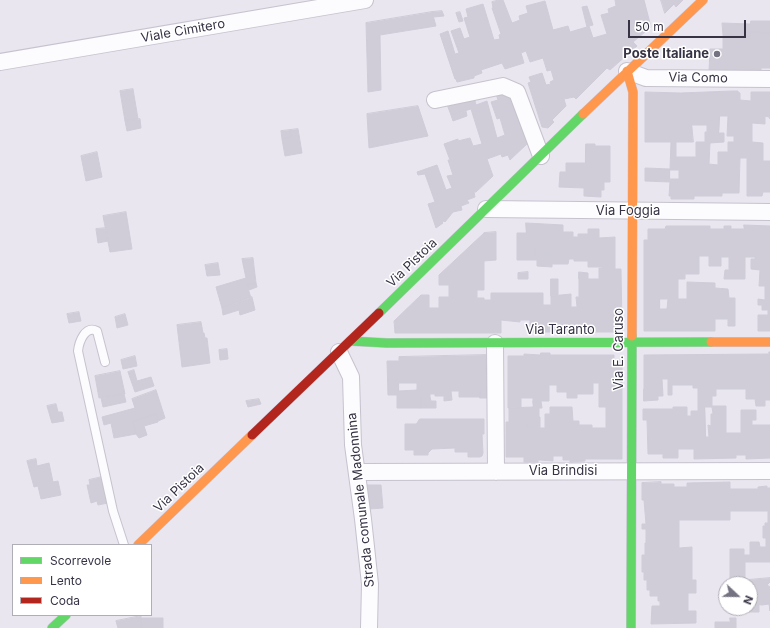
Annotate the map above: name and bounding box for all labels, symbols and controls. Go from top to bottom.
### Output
scale bar [630,12,748,38]
street label: Viale Cimitero [140,16,226,46]
text: 50 m [635,19,664,34]
place label: Poste Italiane [623,46,709,62]
marker: Poste Italiane [712,49,722,59]
street label: Via Como [668,70,728,86]
street label: Via Foggia [596,203,660,219]
street label: Via Pistoia [384,235,440,291]
street label: Via E. Caruso [611,308,627,390]
street label: Via Taranto [525,322,595,338]
street label: Strada comunale Madonnina [344,412,378,588]
street label: Via Pistoia [151,460,207,516]
street label: Via Brindisi [529,463,597,479]
legend [12,544,152,616]
text: Scorrevole [50,553,111,568]
text: Lento [50,573,82,588]
north arrow [718,576,758,616]
text: Coda [50,593,80,608]
text: N [740,594,756,607]

